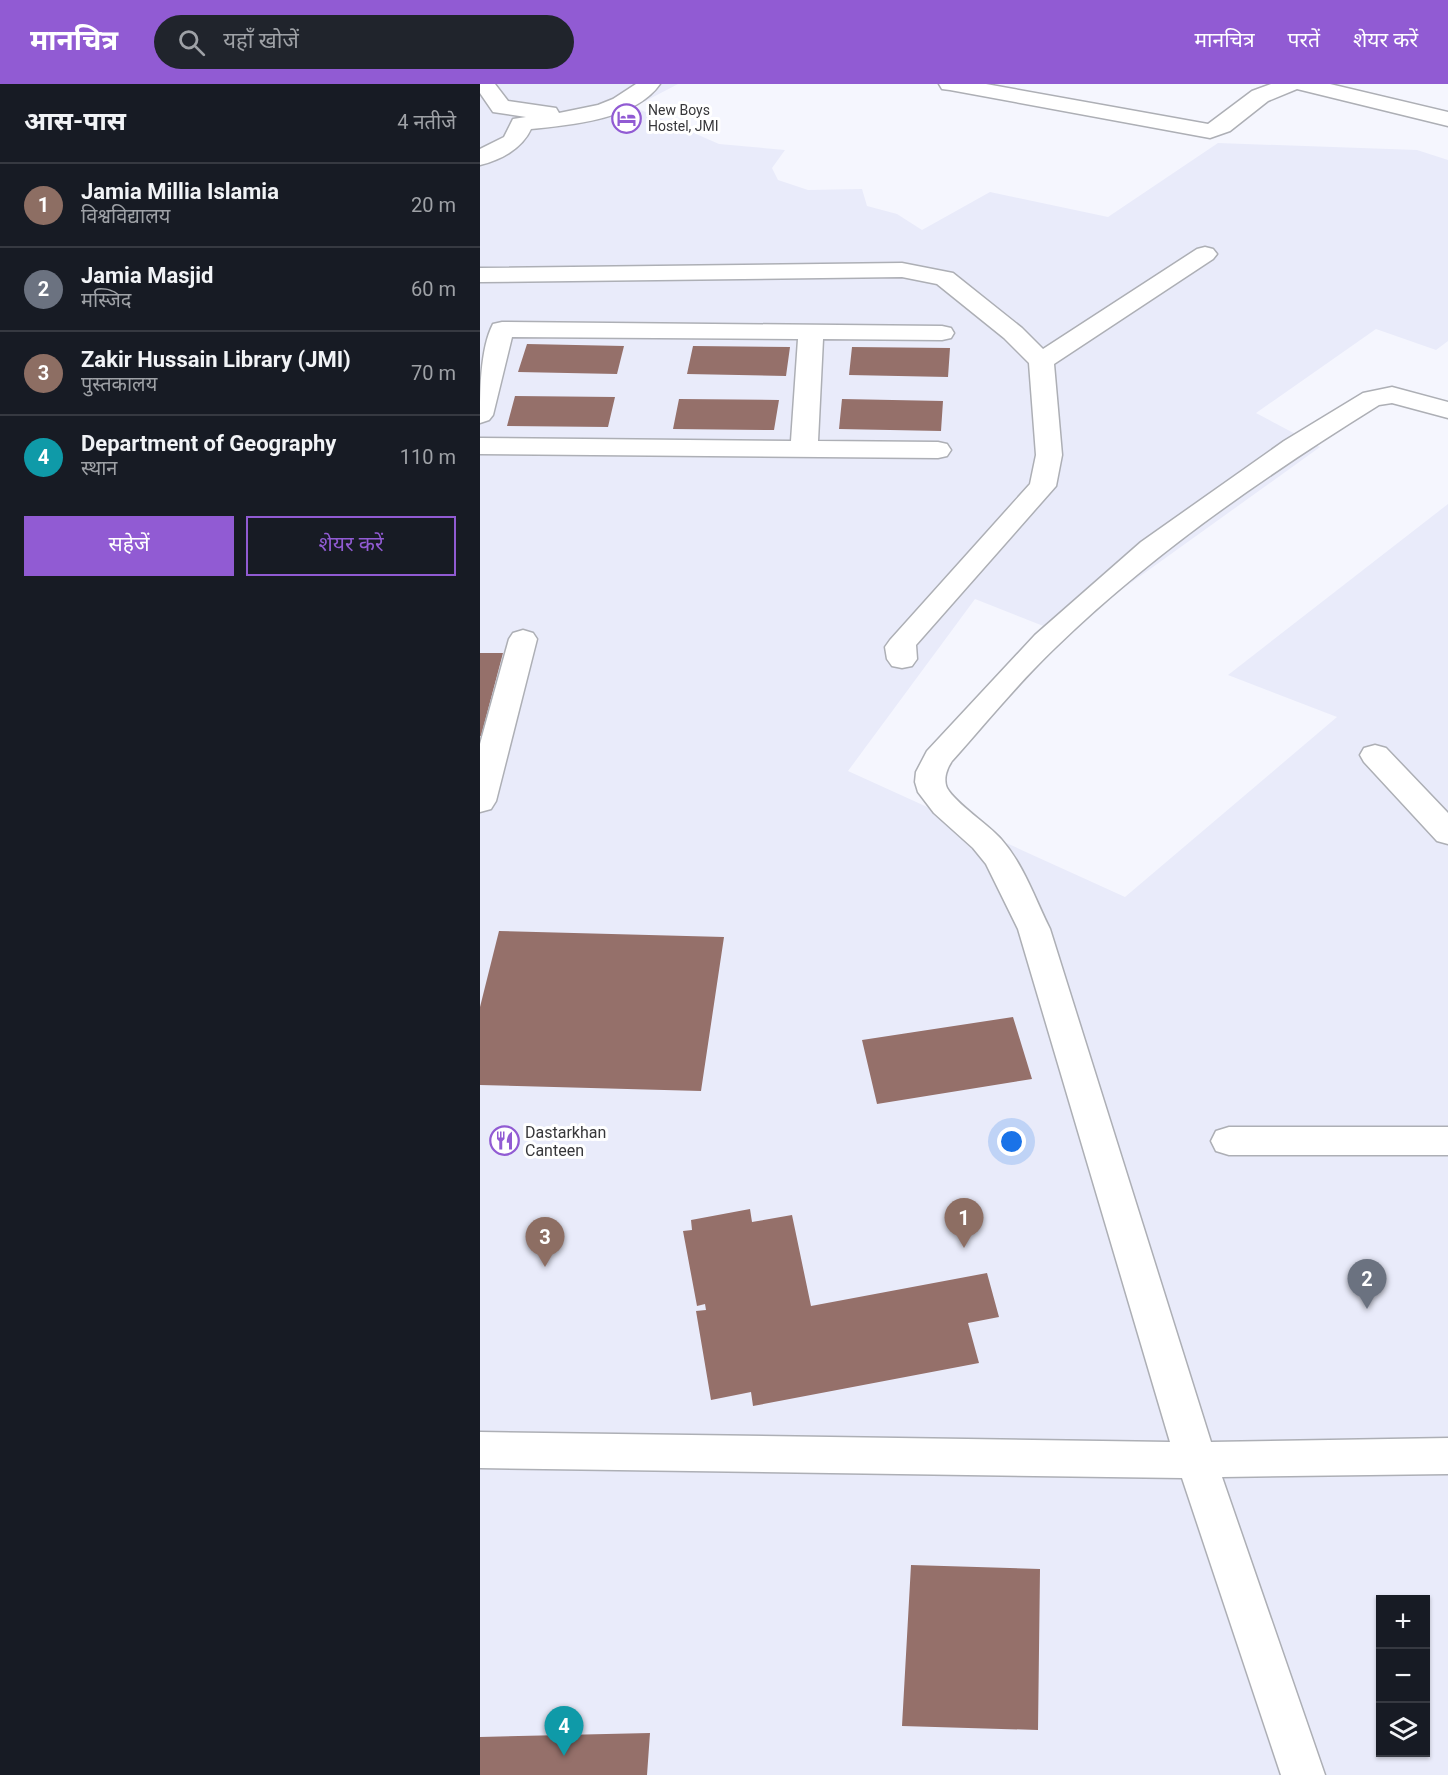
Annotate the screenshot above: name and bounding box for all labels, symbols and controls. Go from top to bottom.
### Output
search box [154,15,574,69]
text: मानचित्र [30,24,118,57]
icon: search [175,26,208,59]
text: यहाँ खोजें [223,28,299,53]
text: मानचित्र [1194,28,1255,52]
text: परतें [1288,28,1320,52]
text: शेयर करें [1353,28,1418,52]
hotel icon: New Boys Hostel, JMI [611,102,643,134]
place label: New Boys Hostel, JMI [648,102,719,134]
text: आस-पास [24,106,126,136]
text: 4 नतीजे [397,110,456,134]
text: Jamia Millia Islamia [81,179,279,204]
text: 1 [38,193,49,217]
text: 20 m [411,193,456,217]
text: विश्वविद्यालय [81,204,170,228]
text: Jamia Masjid [81,263,213,288]
text: 2 [38,277,49,301]
text: 60 m [411,277,456,301]
text: मस्जिद [81,288,131,312]
text: Zakir Hussain Library (JMI) [81,347,351,372]
text: 3 [38,361,49,385]
text: 70 m [411,361,456,385]
text: पुस्तकालय [81,372,157,396]
text: Department of Geography [81,431,336,456]
text: 4 [38,445,49,469]
text: 110 m [400,445,456,469]
text: स्थान [81,456,117,480]
button: सहेजें [24,516,234,576]
button: शेयर करें [246,516,456,576]
place label: Dastarkhan Canteen [525,1123,606,1160]
restaurant icon: Dastarkhan Canteen [488,1125,520,1157]
your location [997,1127,1026,1156]
pin: 1 [944,1198,984,1248]
pin: 3 [526,1218,564,1267]
pin: 2 [1348,1260,1386,1309]
map controls [1376,1595,1430,1757]
button: + [1376,1595,1430,1649]
button: − [1376,1649,1430,1703]
button: layers [1376,1703,1430,1757]
pin: 4 [544,1706,584,1756]

